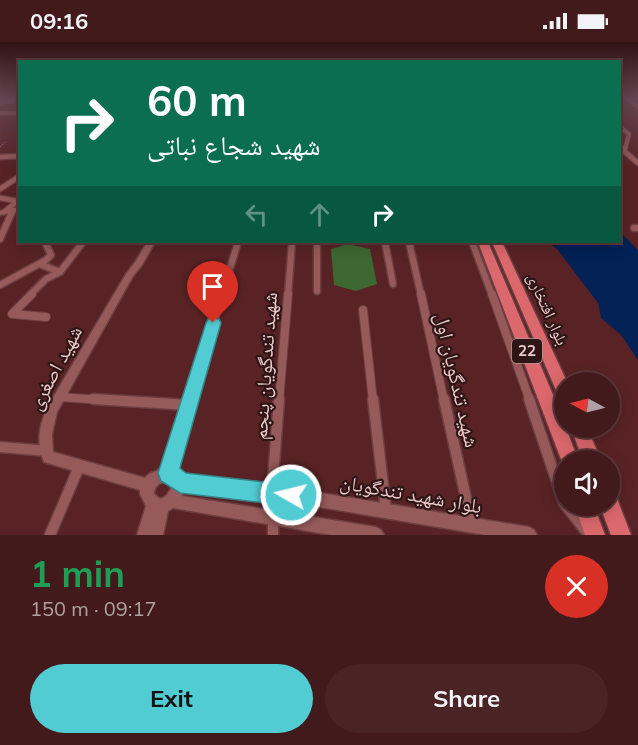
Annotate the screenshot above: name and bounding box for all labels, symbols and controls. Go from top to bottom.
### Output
text: 09:16 [30,7,88,35]
text: 60 m [147,74,247,127]
icon: right [48,84,126,162]
text: شهید شجاع نباتی [147,128,321,162]
icon: left [240,198,273,231]
icon: ahead [303,198,336,231]
icon: right [366,198,399,231]
pin [187,261,238,323]
icon: arrive [196,270,229,303]
street label: بلوار افتخاری [522,270,573,349]
street label: شهید تندگویان پنجم [247,291,284,441]
street label: شهید تندگویان اول [430,310,485,450]
street label: شهید اصغری [22,321,87,414]
road number: 22 [512,339,542,363]
north arrow [554,372,620,438]
map controls [554,372,620,516]
button: sound [554,450,620,516]
position arrow [259,463,323,527]
street label: بلوار شهید تندگویان [338,469,484,518]
text: 1 min [30,551,125,596]
button: close [545,555,608,618]
text: 150 m · 09:17 [30,596,156,621]
button: Exit [30,664,313,733]
button: Share [325,664,608,733]

